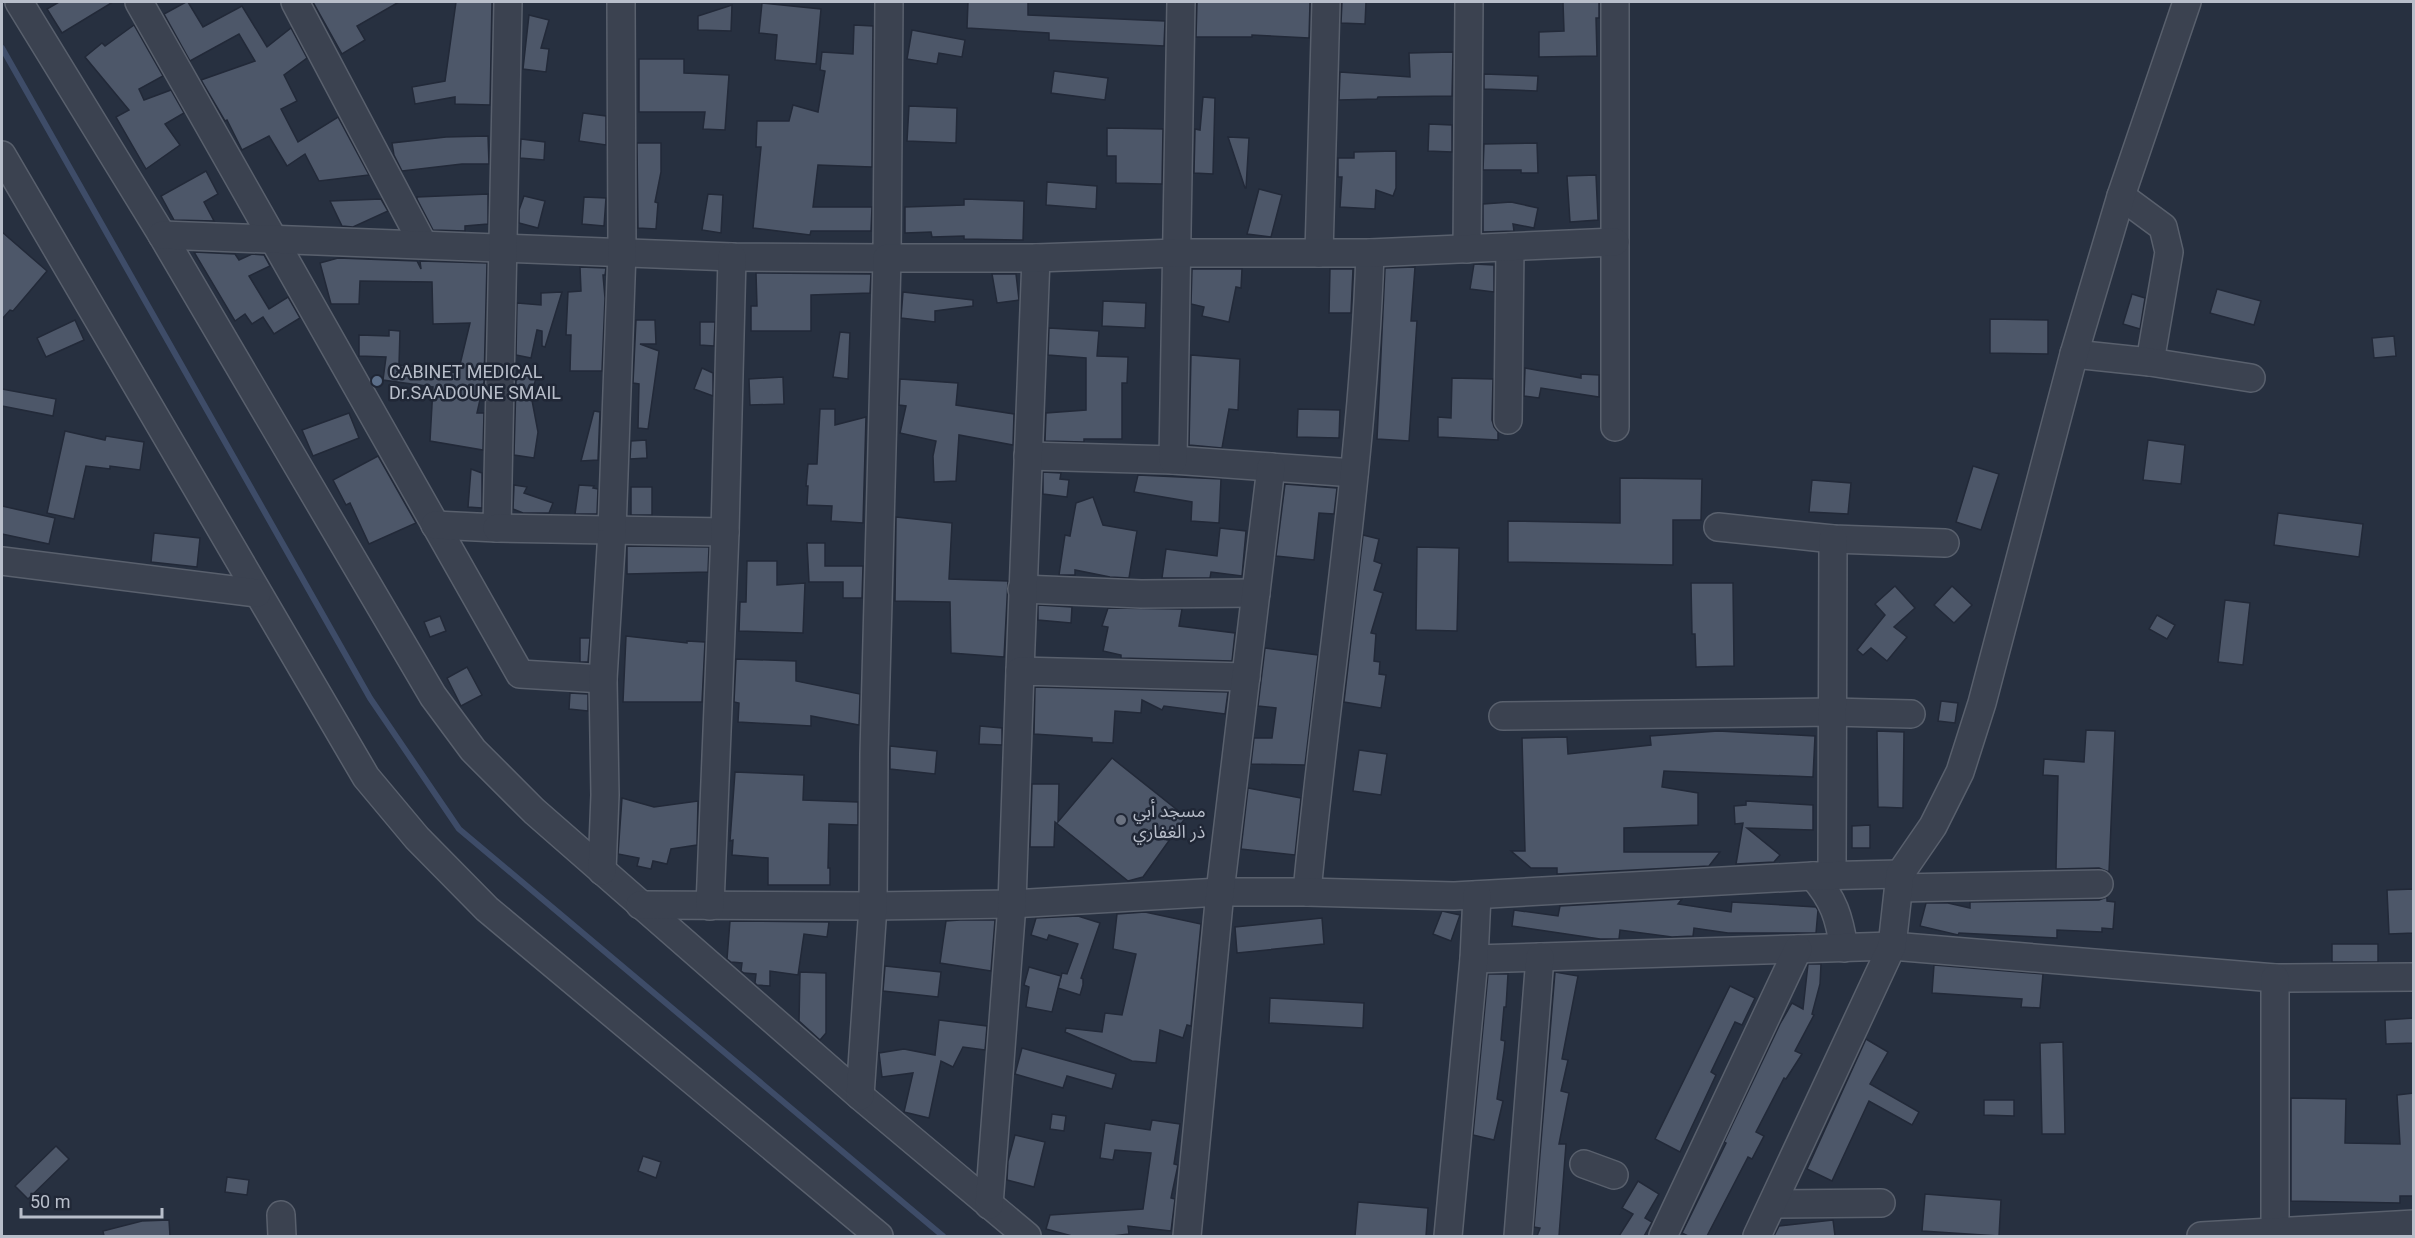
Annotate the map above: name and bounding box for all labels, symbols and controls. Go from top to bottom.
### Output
place label: CABINET MEDICAL Dr.SAADOUNE SMAIL [389,361,561,403]
marker: CABINET MEDICAL Dr.SAADOUNE SMAIL [370,374,384,388]
place label: مسجد أبي ذر الغفاري [1133,799,1206,845]
marker: مسجد أبي ذر الغفاري [1114,813,1128,827]
scale bar [21,1181,162,1219]
text: 50 m [30,1191,70,1212]

